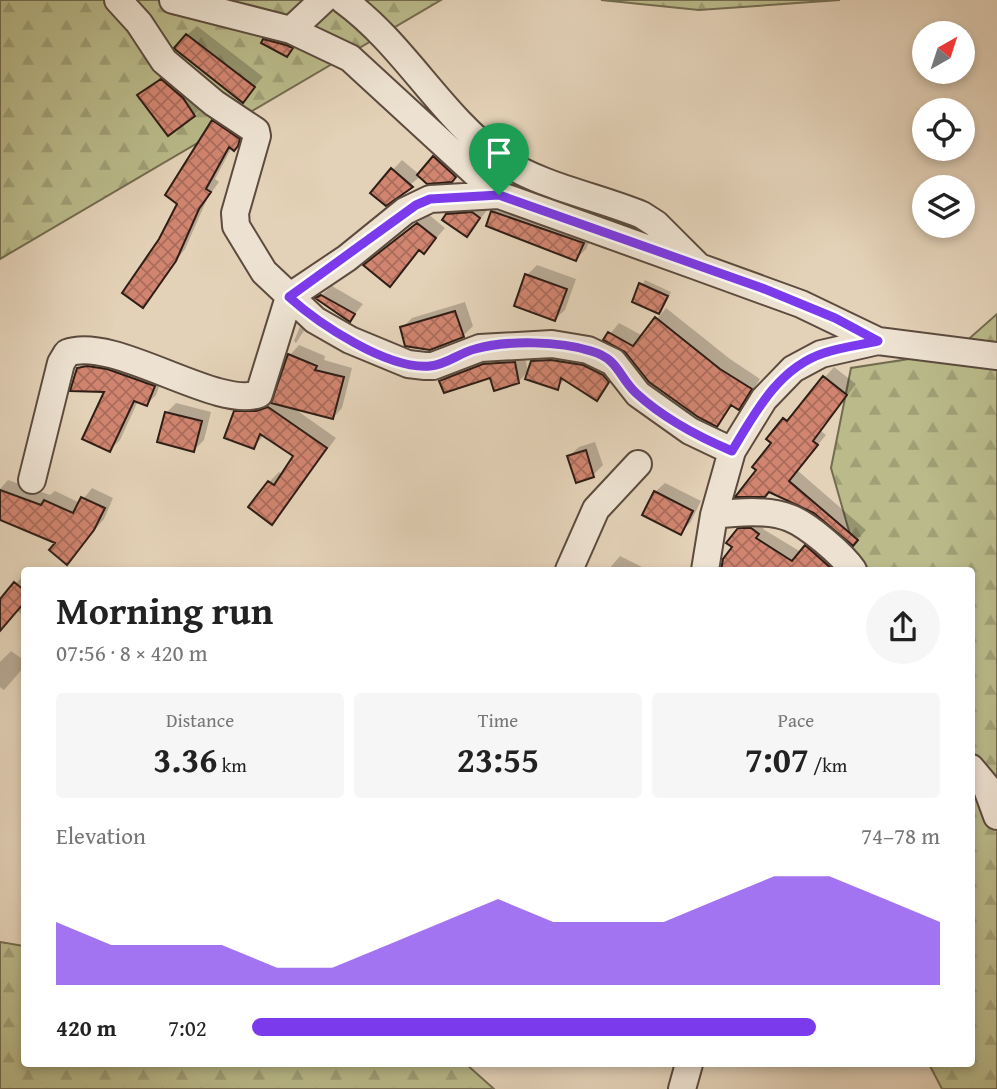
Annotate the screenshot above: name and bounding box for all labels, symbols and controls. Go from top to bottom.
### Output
north arrow [912,21,975,84]
map controls [912,21,975,238]
button: locate [912,98,975,161]
pin [469,123,529,195]
icon: arrive [480,134,518,172]
button: layers [912,175,975,238]
text: Morning run [56,582,273,638]
button: share [866,590,940,664]
text: 07:56 · 8 × 420 m [56,636,208,669]
text: Distance [166,706,234,734]
text: Time [478,706,518,734]
text: Pace [778,706,814,734]
text: 3.36 [153,734,217,785]
text: 23:55 [457,734,539,785]
text: 7:07 [745,734,809,785]
text: km [217,751,247,779]
text: /km [809,751,847,779]
text: Elevation [56,819,146,852]
text: 74–78 m [861,819,940,852]
text: 420 m [56,1011,117,1044]
text: 7:02 [168,1011,207,1044]

